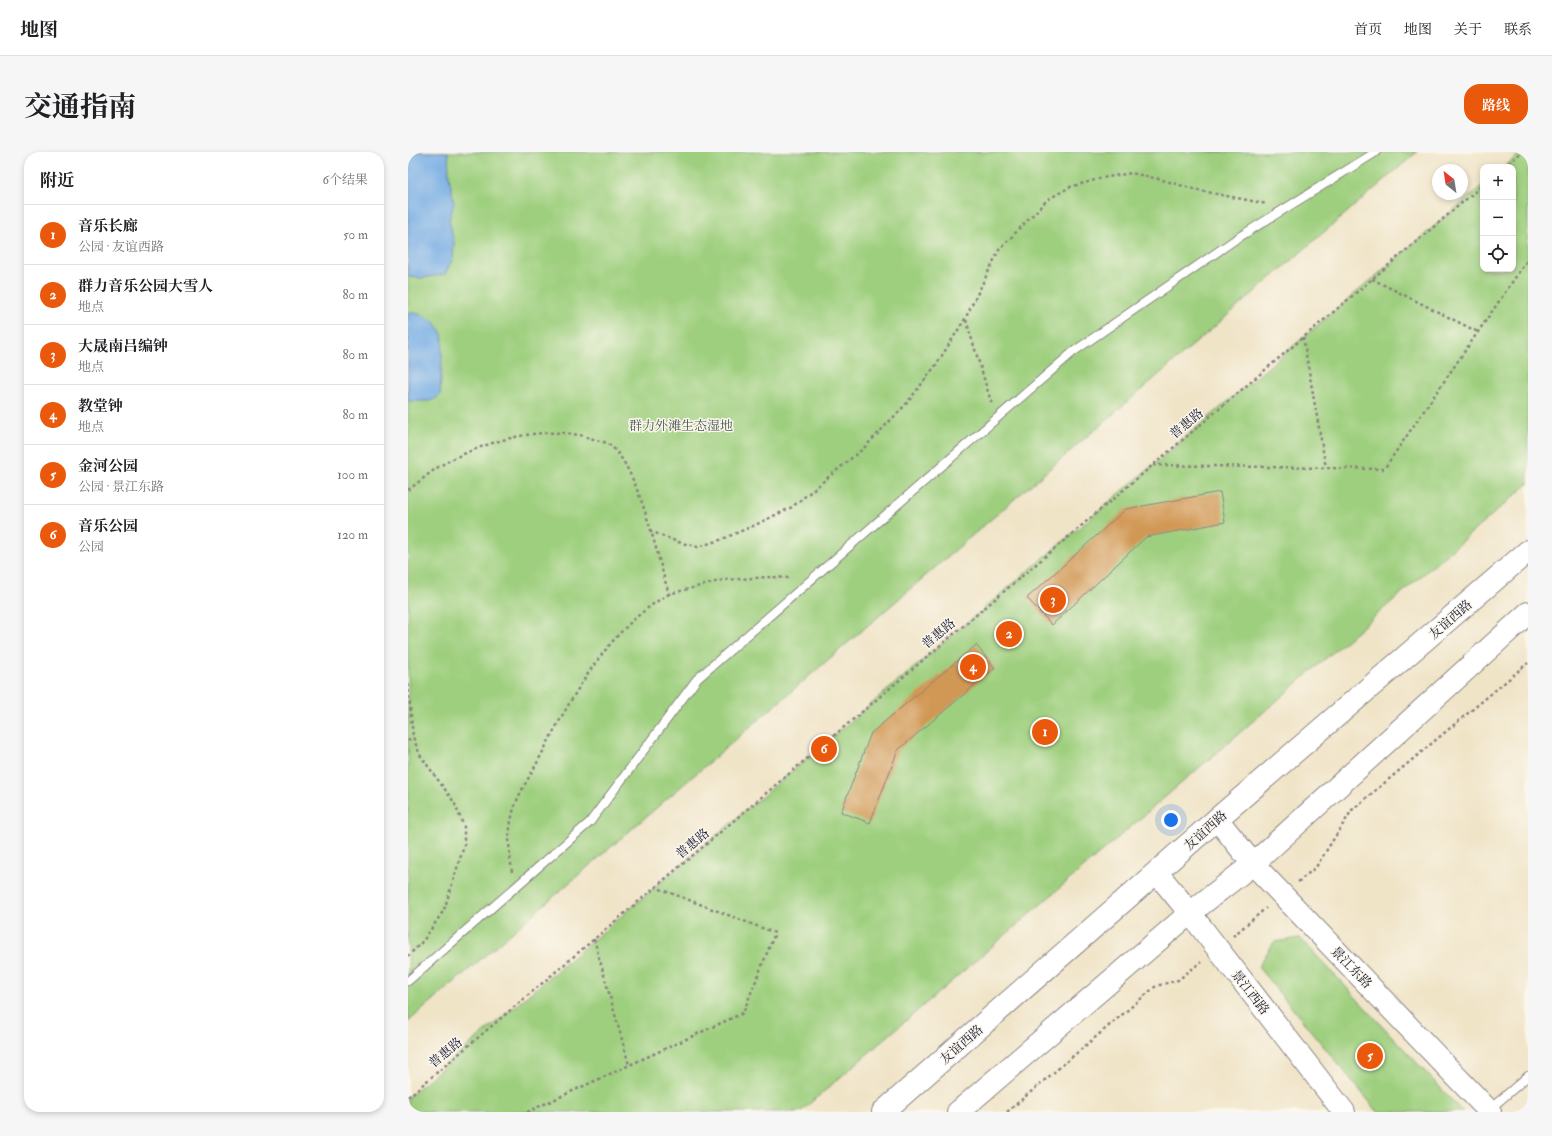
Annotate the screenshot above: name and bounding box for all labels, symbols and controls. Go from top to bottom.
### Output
text: 地图 [20,18,58,42]
text: 首页 [1354,21,1382,38]
text: 地图 [1404,21,1432,38]
text: 关于 [1454,21,1482,38]
text: 联系 [1504,21,1532,38]
button: 路线 [1464,84,1528,124]
text: 交通指南 [24,90,136,125]
north arrow [1432,164,1468,200]
map controls [1480,164,1516,272]
button: + [1480,164,1516,200]
text: 附近 [40,170,74,191]
text: 6个结果 [322,172,368,188]
button: − [1480,200,1516,236]
text: 音乐长廊 [78,217,138,236]
text: 1 [51,227,55,243]
text: 50 m [343,227,368,243]
button: locate [1480,236,1516,272]
text: 公园 · 友谊西路 [78,239,164,255]
text: 群力音乐公园大雪人 [78,277,213,296]
text: 2 [50,287,56,303]
text: 80 m [342,287,368,303]
text: 地点 [78,299,104,315]
text: 大晟南吕编钟 [78,337,168,356]
text: 3 [51,347,56,363]
text: 80 m [342,347,368,363]
text: 地点 [78,359,104,375]
text: 教堂钟 [78,397,123,416]
street label: 普惠路 [1167,405,1207,442]
text: 4 [49,407,57,423]
text: 80 m [342,407,368,423]
park label: 群力外滩生态湿地 [629,418,733,434]
text: 地点 [78,419,104,435]
text: 金河公园 [78,457,138,476]
text: 5 [50,467,56,483]
text: 100 m [337,467,368,483]
text: 公园 · 景江东路 [78,479,164,495]
text: 音乐公园 [78,517,138,536]
text: 6 [50,527,56,543]
text: 120 m [337,527,368,543]
text: 公园 [78,539,104,555]
pin: 3 [1040,585,1066,615]
street label: 友谊西路 [1426,597,1476,643]
street label: 普惠路 [919,615,959,652]
pin: 2 [996,619,1022,649]
pin: 4 [960,652,986,682]
pin: 1 [1032,717,1058,747]
pin: 6 [811,734,837,764]
street label: 友谊西路 [1181,807,1230,854]
your location [1161,810,1181,830]
street label: 普惠路 [673,825,713,862]
street label: 景江东路 [1327,943,1375,992]
street label: 景江西路 [1228,967,1273,1018]
street label: 友谊西路 [937,1022,987,1068]
street label: 普惠路 [426,1034,466,1071]
pin: 5 [1357,1041,1383,1071]

